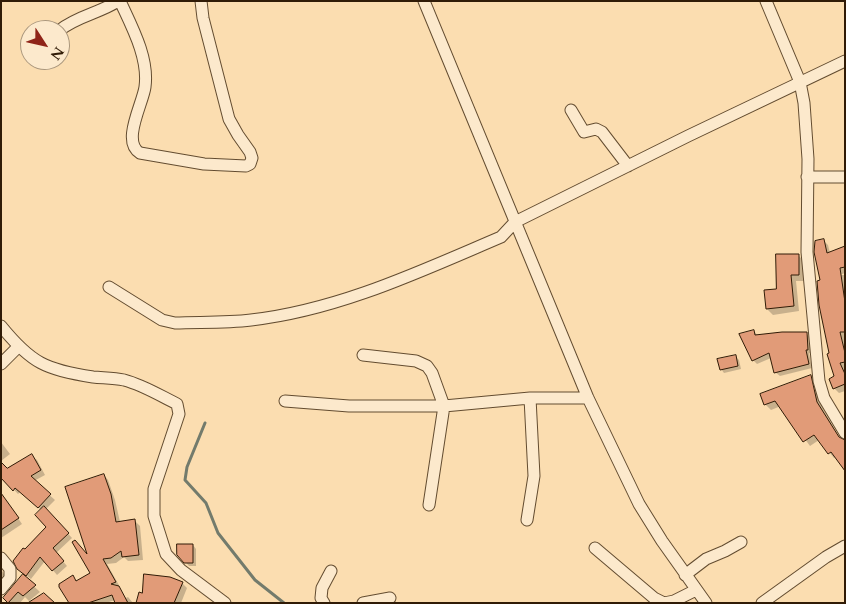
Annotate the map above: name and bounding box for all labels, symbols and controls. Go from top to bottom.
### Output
north arrow [20,20,70,70]
text: N [46,43,68,64]

